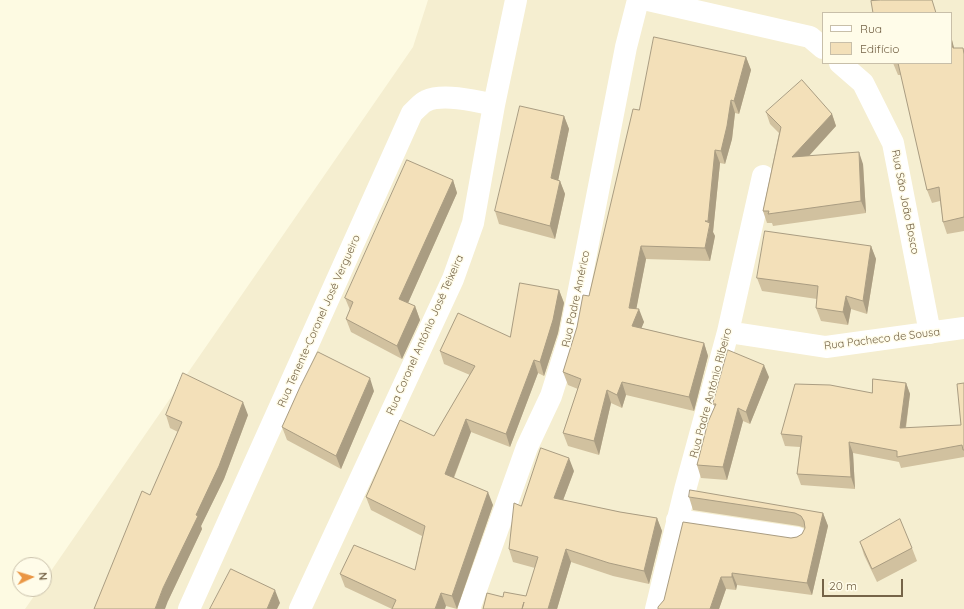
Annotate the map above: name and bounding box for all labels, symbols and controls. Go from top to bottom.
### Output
legend [822,12,952,64]
text: Rua [860,21,882,36]
text: Edifício [860,41,900,56]
street label: Rua São João Bosco [888,149,922,255]
street label: Rua Tenente-Coronel José Vergueiro [275,233,363,409]
street label: Rua Padre Américo [559,249,593,349]
street label: Rua Coronel António José Teixeira [384,253,466,417]
street label: Rua Pacheco de Sousa [823,325,941,353]
street label: Rua Padre António Ribeiro [687,327,735,459]
north arrow [12,557,52,597]
scale bar [824,571,905,597]
text: N [36,572,50,581]
text: 20 m [829,578,857,593]

